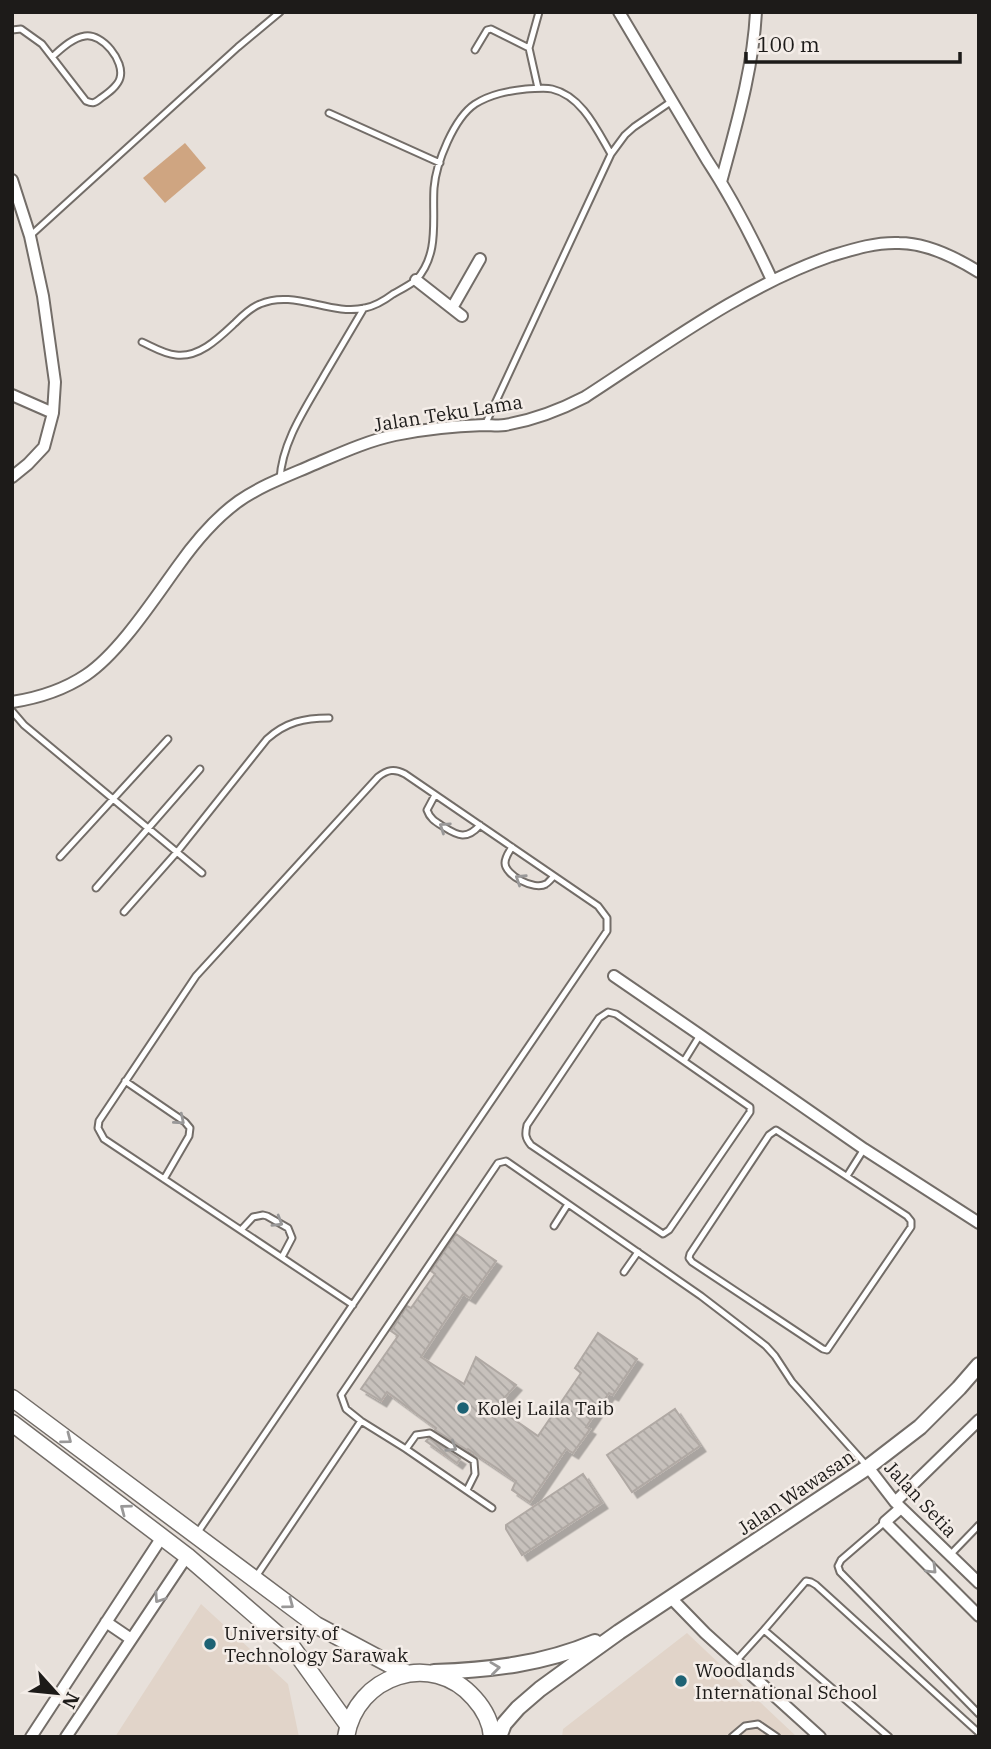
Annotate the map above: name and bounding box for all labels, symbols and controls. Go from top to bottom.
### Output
scale bar [746,21,960,65]
text: 100 m [757,30,820,58]
street label: Jalan Teku Lama [372,389,524,437]
one-way arrow [439,823,452,835]
one-way arrow [514,874,527,887]
one-way arrow [173,1112,185,1125]
one-way arrow [270,1214,283,1227]
place label: Kolej Laila Taib [477,1396,614,1420]
marker: Kolej Laila Taib [455,1400,471,1416]
one-way arrow [59,1430,72,1443]
one-way arrow [444,1439,457,1451]
street label: Jalan Wawasan [733,1444,859,1540]
street label: Jalan Setia [879,1456,963,1542]
one-way arrow [120,1504,132,1517]
one-way arrow [924,1561,936,1573]
one-way arrow [155,1590,168,1603]
one-way arrow [281,1596,293,1609]
place label: University of Technology Sarawak [224,1621,408,1667]
marker: University of Technology Sarawak [202,1636,218,1652]
north arrow [21,1658,91,1728]
place label: Woodlands International School [695,1658,878,1704]
one-way arrow [489,1660,500,1675]
marker: Woodlands International School [673,1673,689,1689]
text: N [57,1689,85,1713]

